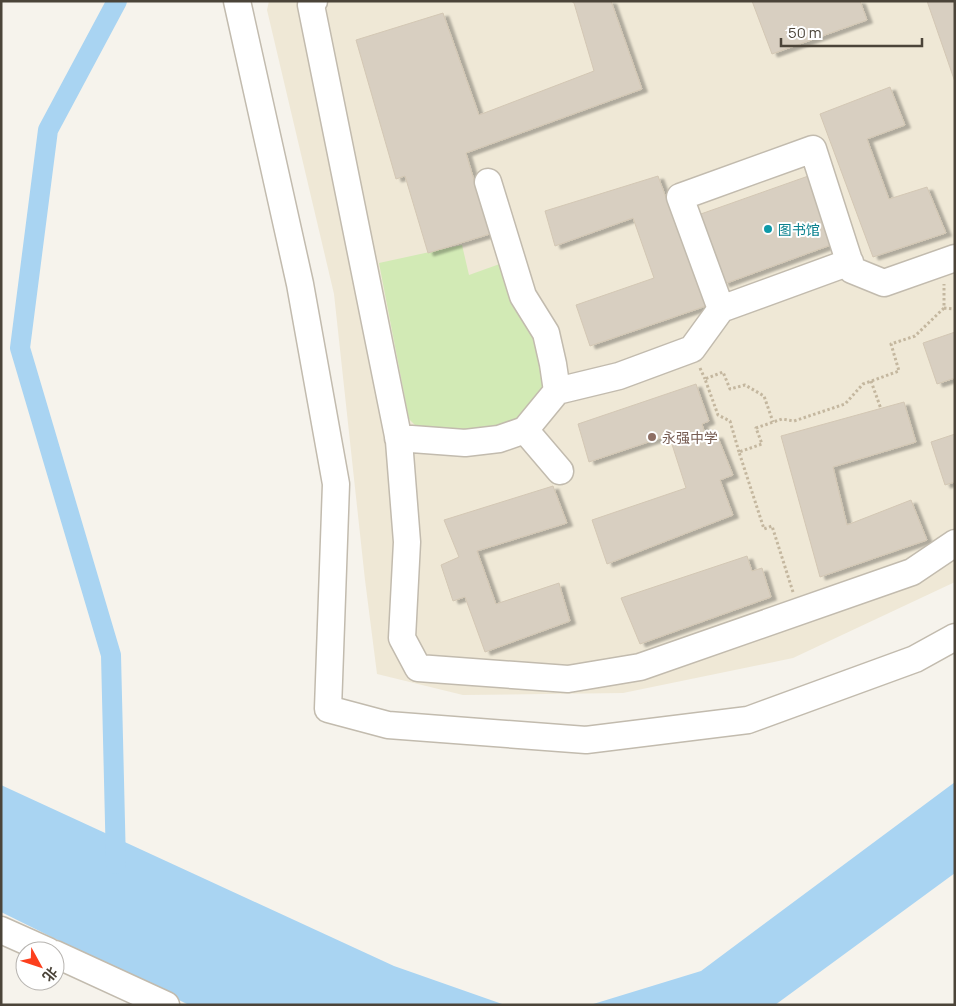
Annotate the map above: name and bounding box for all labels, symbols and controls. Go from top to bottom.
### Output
scale bar [781,15,922,47]
text: 50 m [788,22,822,43]
place label: 图书馆 [778,220,820,239]
marker: 图书馆 [762,223,774,235]
place label: 永强中学 [662,428,718,447]
marker: 永强中学 [646,431,658,443]
north arrow [15,941,65,991]
text: 北 [39,963,62,986]

